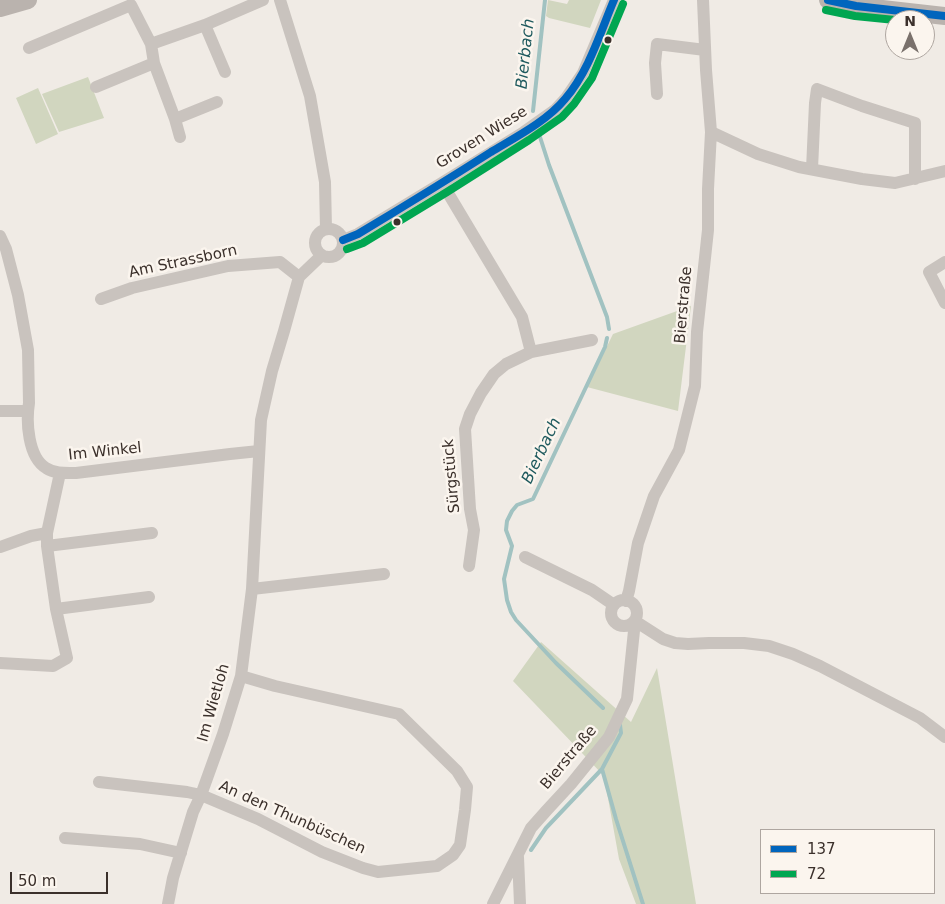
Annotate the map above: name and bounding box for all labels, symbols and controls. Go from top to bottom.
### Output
north arrow [885,10,935,60]
text: N [904,13,916,29]
water label: Bierbach [513,18,539,90]
unlabelled marker [603,35,613,45]
street label: Groven Wiese [433,103,531,173]
unlabelled marker [392,217,402,227]
street label: Am Strassborn [127,242,239,282]
street label: Bierstraße [672,266,696,344]
water label: Bierbach [518,415,566,487]
street label: Sürgstück [440,438,464,514]
street label: Im Winkel [67,439,143,465]
street label: Im Wietloh [194,662,234,744]
street label: Bierstraße [537,722,601,794]
street label: An den Thunbüschen [216,778,368,858]
legend [760,829,935,894]
text: 137 [807,840,836,858]
scale bar [12,862,110,894]
text: 72 [807,865,826,883]
text: 50 m [18,872,56,890]

